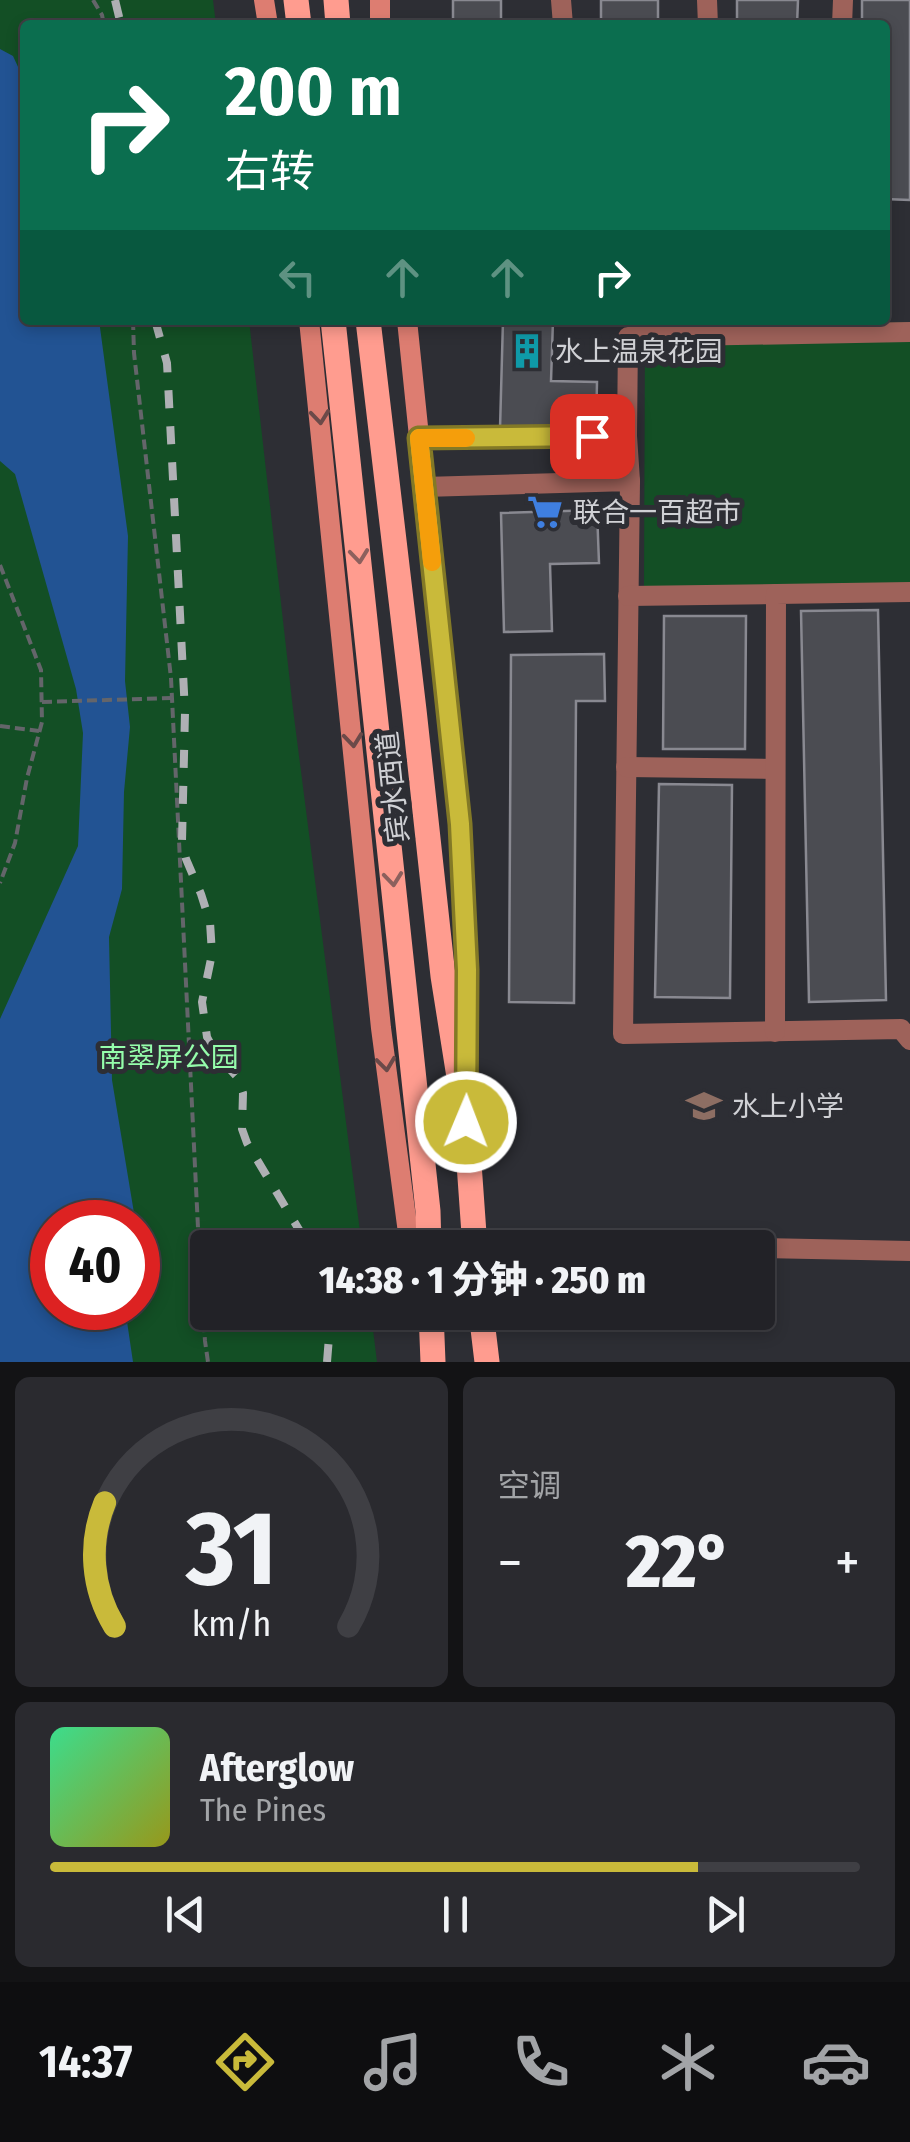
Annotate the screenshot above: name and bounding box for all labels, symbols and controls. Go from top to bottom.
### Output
text: 200 m [225,50,402,134]
icon: right [60,60,190,190]
text: 右转 [225,145,315,199]
icon: left [270,250,325,305]
icon: ahead [375,250,430,305]
icon: ahead [480,250,535,305]
icon: right [585,250,640,305]
building icon: 水上温泉花园 [508,332,546,370]
place label: 水上温泉花园 [555,335,723,368]
pin [550,394,635,479]
one-way arrow [308,409,330,425]
icon: arrive [565,409,620,464]
supermarket icon: 联合一百超市 [526,493,564,531]
place label: 联合一百超市 [573,496,741,529]
one-way arrow [348,548,369,564]
street label: 宾水西道 [371,730,415,844]
one-way arrow [341,733,363,749]
one-way arrow [382,872,403,888]
park label: 南翠屏公园 [99,1041,239,1074]
one-way arrow [375,1056,396,1072]
position arrow [414,1070,518,1174]
school or university icon: 水上小学 [685,1087,723,1125]
place label: 水上小学 [732,1090,844,1123]
speed limit sign: 40 [30,1200,160,1330]
text: 14:38 · 1 分钟 · 250 m [319,1257,646,1303]
text: 空调 [498,1467,562,1505]
text: 31 [185,1487,277,1612]
text: 22° [626,1517,731,1607]
text: − [498,1530,522,1596]
text: + [835,1530,860,1596]
text: km/h [191,1603,271,1645]
text: Afterglow [200,1745,354,1791]
text: The Pines [200,1791,326,1829]
icon: previous [158,1887,213,1942]
icon: pause [428,1887,483,1942]
icon: next [698,1887,753,1942]
icon: directions [210,2027,280,2097]
icon: music [358,2027,428,2097]
icon: phone [506,2027,576,2097]
icon: climate [653,2027,723,2097]
icon: car [801,2027,871,2097]
text: 14:37 [39,2035,132,2089]

